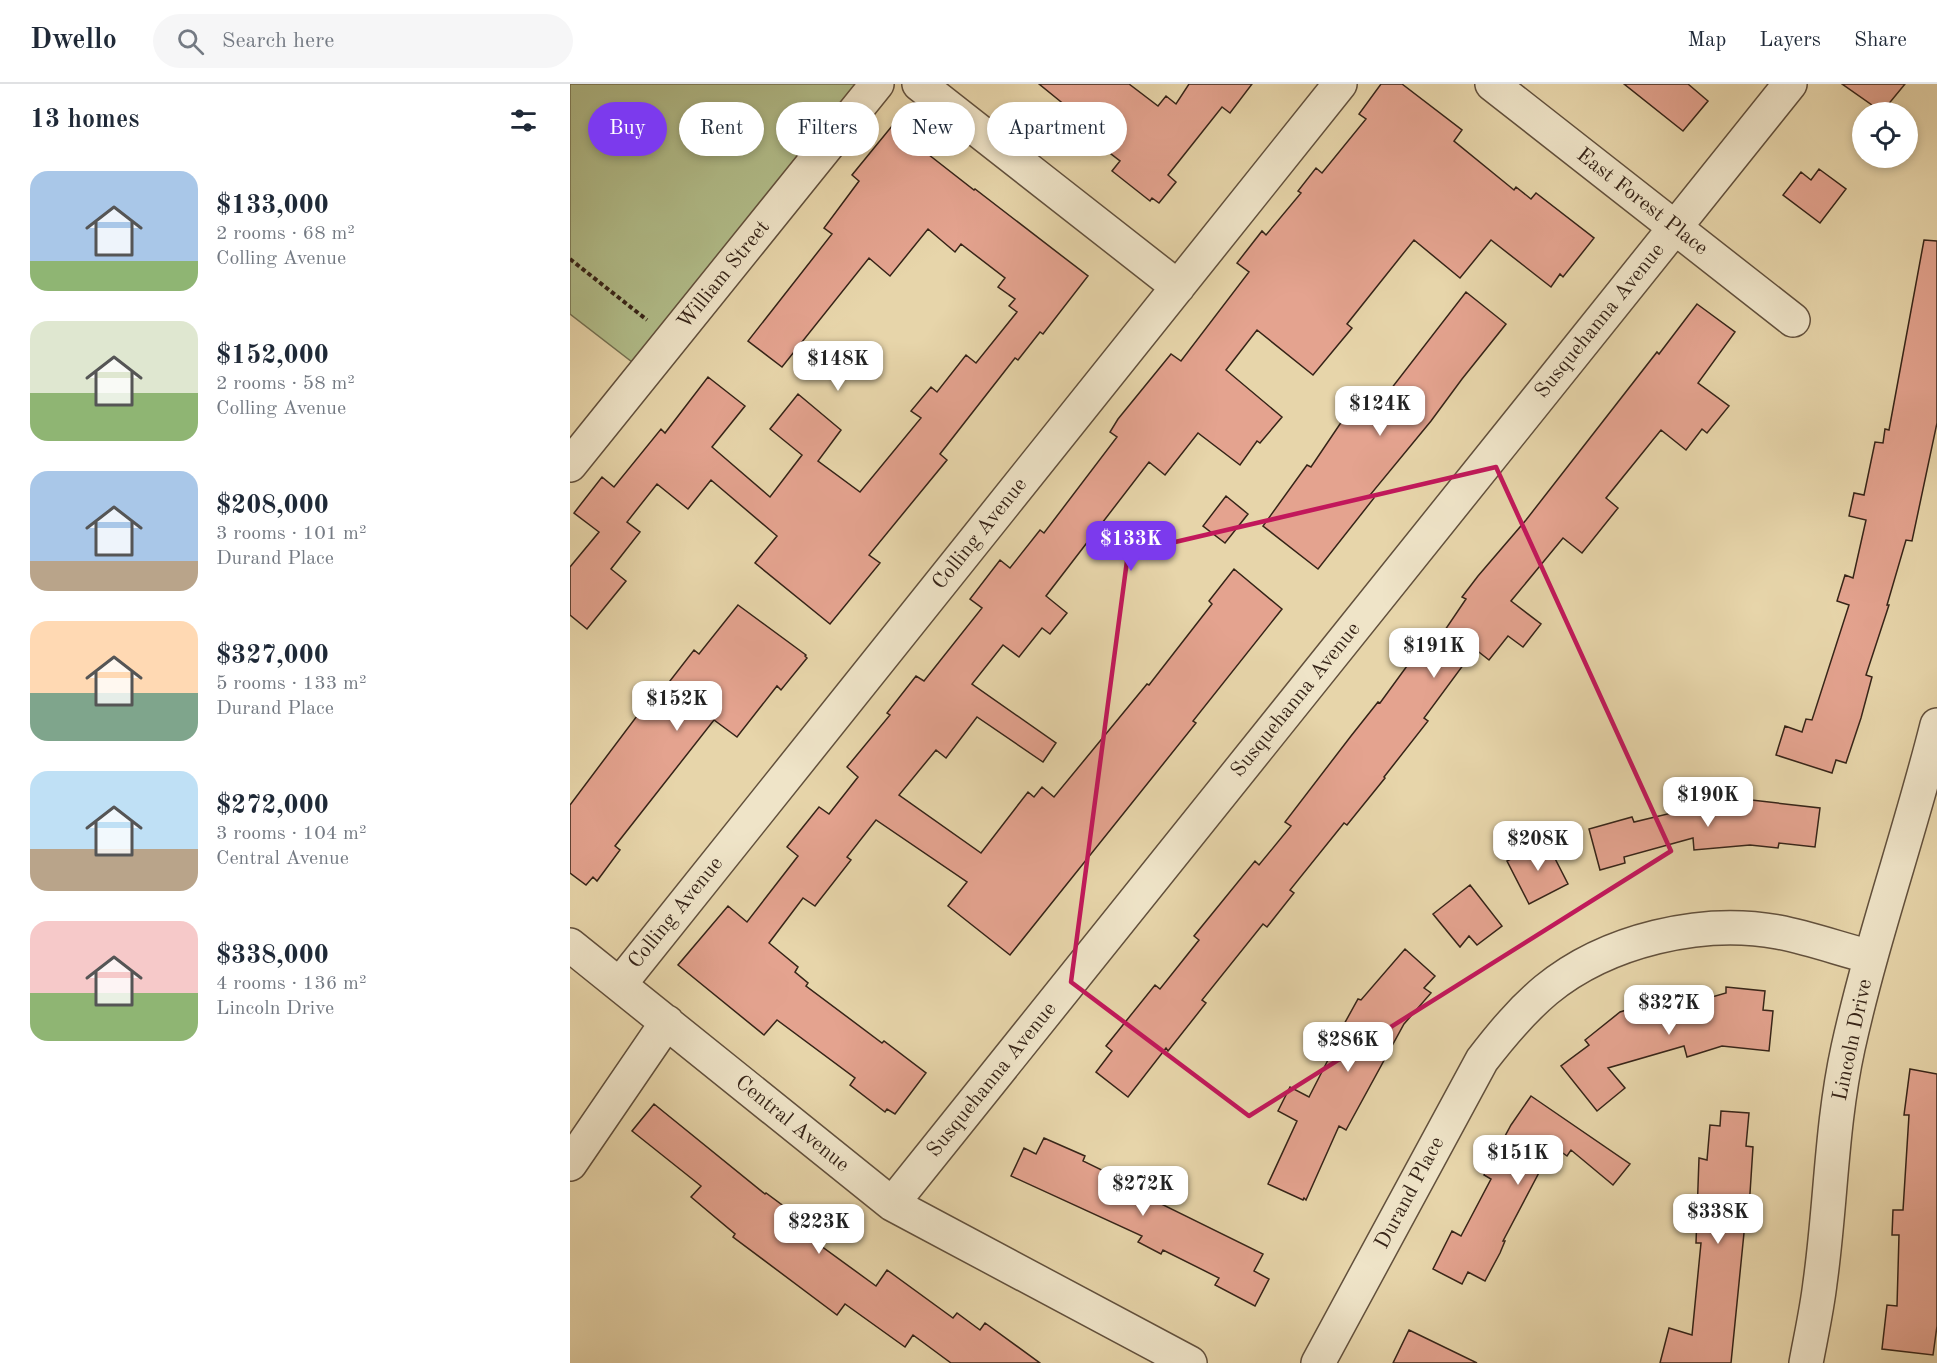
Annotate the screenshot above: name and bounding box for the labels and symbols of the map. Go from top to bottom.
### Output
street label: East Forest Place [1572,144,1712,260]
street label: William Street [674,217,774,333]
street label: Susquehanna Avenue [1531,240,1669,402]
pin: $148K [796,341,880,392]
pin: $124K [1338,386,1422,437]
street label: Colling Avenue [929,474,1031,594]
pin: $133K [1089,521,1173,572]
street label: Susquehanna Avenue [1227,619,1365,781]
pin: $191K [1392,628,1476,679]
pin: $152K [635,681,719,732]
pin: $190K [1666,777,1750,828]
pin: $208K [1496,821,1580,872]
street label: Colling Avenue [625,853,727,973]
street label: Lincoln Drive [1830,977,1876,1103]
pin: $327K [1627,985,1711,1036]
street label: Susquehanna Avenue [923,999,1061,1161]
pin: $286K [1306,1022,1390,1073]
street label: Central Avenue [731,1072,853,1176]
street label: Durand Place [1372,1133,1448,1253]
pin: $151K [1476,1135,1560,1186]
pin: $272K [1101,1166,1185,1217]
pin: $338K [1676,1194,1760,1245]
pin: $223K [777,1204,861,1255]

